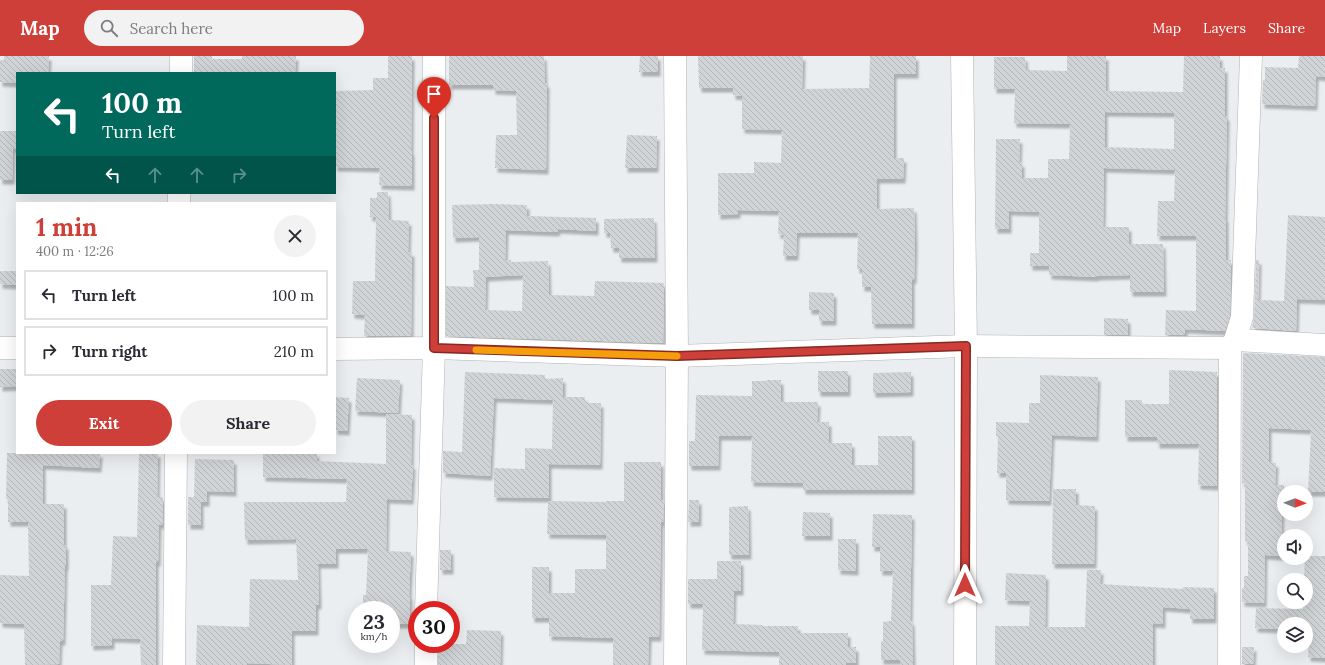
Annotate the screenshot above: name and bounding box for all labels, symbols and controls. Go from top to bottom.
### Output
search box [84,10,364,46]
text: Map [20,16,60,40]
icon: search [98,17,120,39]
text: Search here [130,19,213,38]
text: Map [1153,19,1181,37]
text: Layers [1203,19,1246,37]
text: Share [1268,19,1305,37]
pin [417,77,451,118]
icon: arrive [423,83,445,105]
text: 100 m [102,85,182,121]
icon: left [36,88,88,140]
text: Turn left [102,120,175,143]
icon: left [102,164,124,186]
icon: ahead [144,164,166,186]
icon: ahead [186,164,208,186]
icon: right [228,164,250,186]
text: 1 min [36,212,97,243]
button: close [274,215,316,257]
text: 400 m · 12:26 [36,243,114,260]
icon: left [38,284,60,306]
text: Turn left [72,286,136,305]
text: 100 m [273,286,314,305]
icon: right [38,340,60,362]
text: Turn right [72,342,148,361]
text: 210 m [274,342,314,361]
button: Exit [36,400,172,446]
button: Share [180,400,316,446]
north arrow [1277,485,1313,521]
map controls [1277,485,1313,653]
button: sound [1277,529,1313,565]
position arrow [944,564,986,606]
button: search [1277,573,1313,609]
speed limit sign: 30 [408,601,460,653]
text: 23 [363,609,385,634]
button: layers [1277,617,1313,653]
text: km/h [360,630,388,643]

